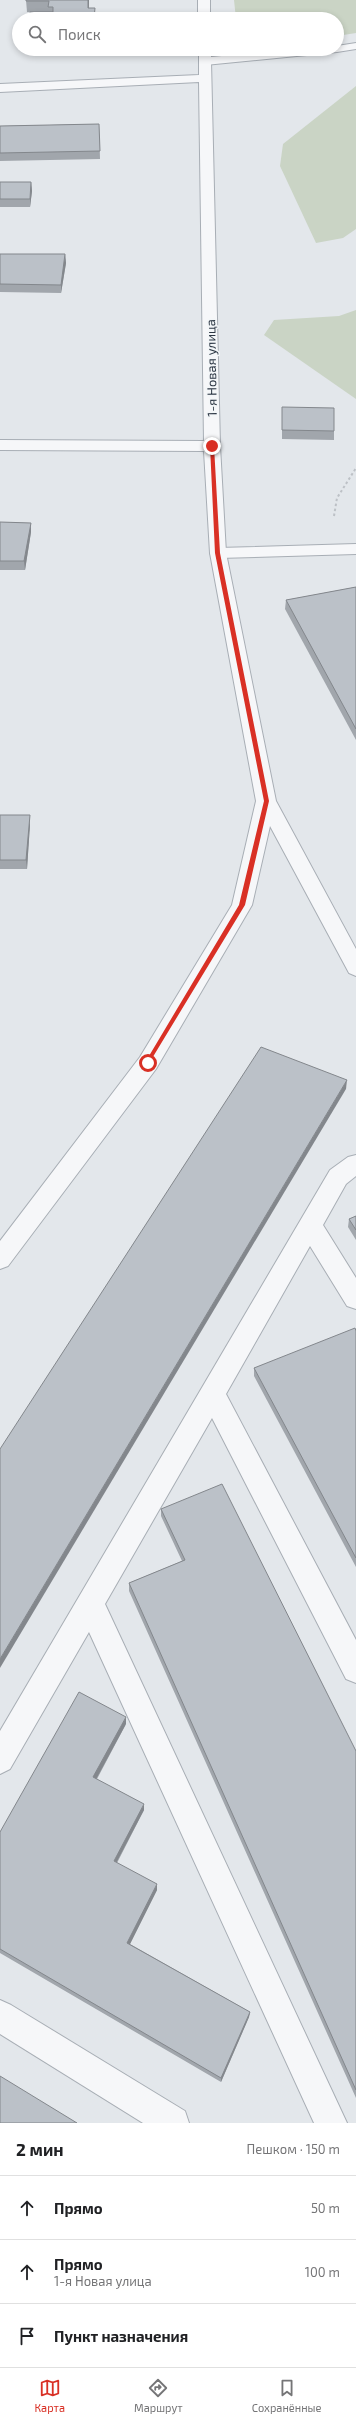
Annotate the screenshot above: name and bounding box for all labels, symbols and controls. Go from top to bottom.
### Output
search box [12,12,344,56]
icon: search [26,23,48,45]
text: Поиск [58,25,101,43]
street label: 1-я Новая улица [202,319,220,417]
route end [203,437,221,455]
route start [139,1054,157,1072]
text: 2 мин [16,2139,64,2159]
text: Пешком · 150 m [247,2141,340,2157]
icon: ahead [16,2197,38,2219]
text: Прямо [54,2199,103,2217]
text: 50 m [311,2200,340,2216]
text: Прямо [54,2255,103,2273]
icon: ahead [16,2261,38,2283]
text: 100 m [305,2264,340,2280]
text: 1-я Новая улица [54,2273,152,2289]
icon: arrive [16,2325,38,2347]
text: Пункт назначения [54,2327,188,2345]
tab: Карта [35,2377,65,2414]
tab: Маршрут [134,2377,183,2414]
tab: Сохранённые [252,2377,321,2414]

